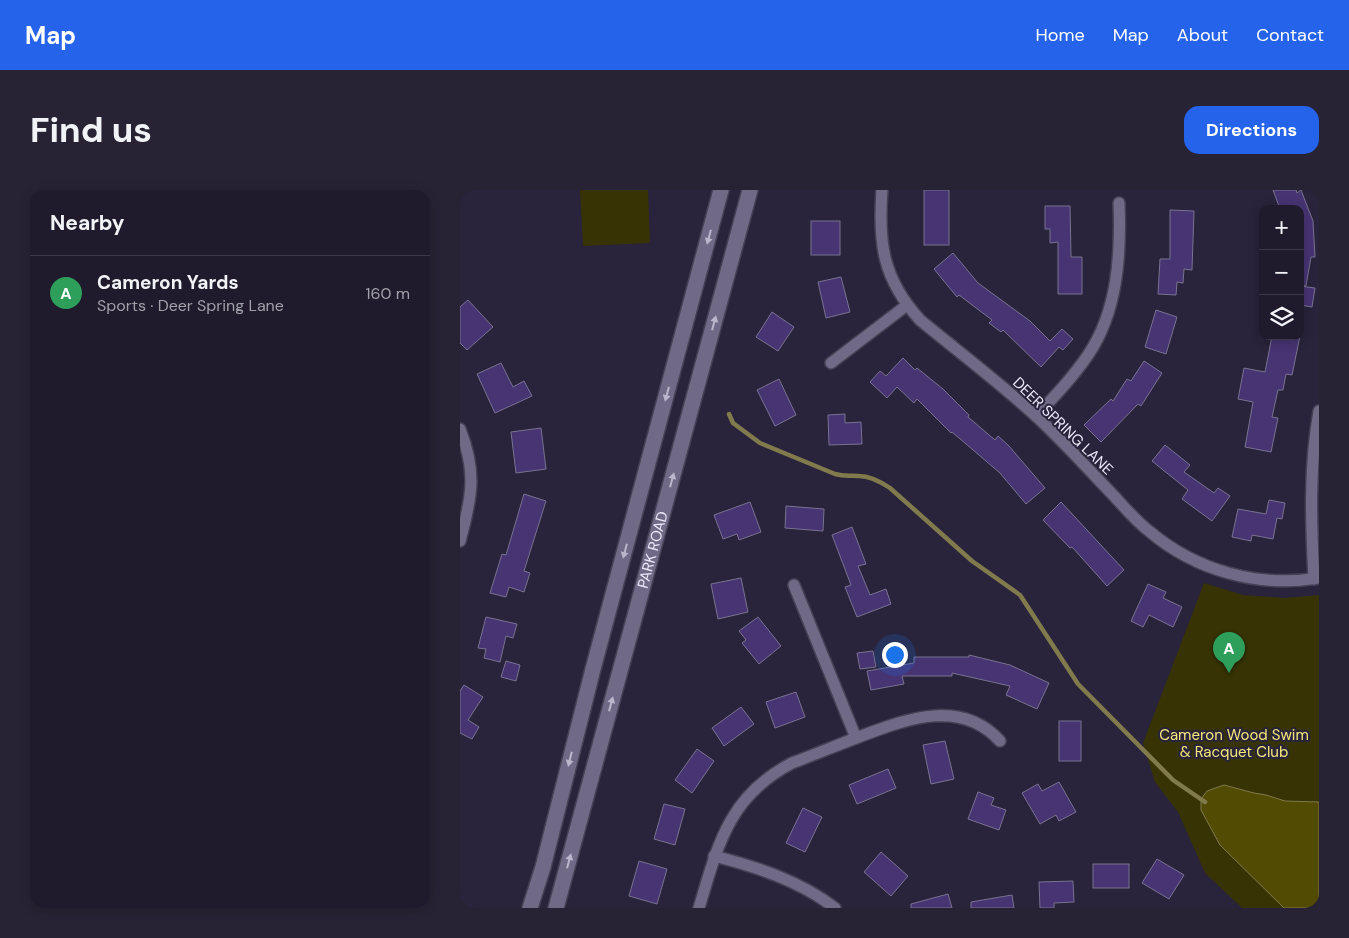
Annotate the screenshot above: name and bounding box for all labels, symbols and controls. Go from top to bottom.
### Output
text: Map [25,20,76,51]
text: Home [1035,23,1085,47]
text: Map [1113,23,1149,47]
text: About [1177,23,1228,47]
text: Contact [1256,23,1324,47]
button: Directions [1184,106,1319,154]
text: Find us [30,107,152,153]
map controls [1259,205,1304,340]
button: + [1259,205,1304,250]
text: Nearby [50,209,124,237]
one-way arrow [705,230,713,245]
button: − [1259,250,1304,295]
text: Cameron Yards [97,270,239,295]
text: A [60,283,72,304]
text: 160 m [366,283,410,304]
text: Sports · Deer Spring Lane [97,295,284,316]
button: layers [1259,295,1304,340]
one-way arrow [710,315,718,330]
street label: DEER SPRING LANE [1008,373,1118,479]
one-way arrow [663,387,671,402]
one-way arrow [668,472,676,487]
street label: PARK ROAD [633,509,673,591]
one-way arrow [621,543,629,559]
pin: A [1213,632,1245,673]
your location [882,642,908,668]
one-way arrow [607,697,615,712]
park label: Cameron Wood Swim & Racquet Club [1159,725,1309,762]
one-way arrow [566,751,574,767]
one-way arrow [565,853,573,868]

